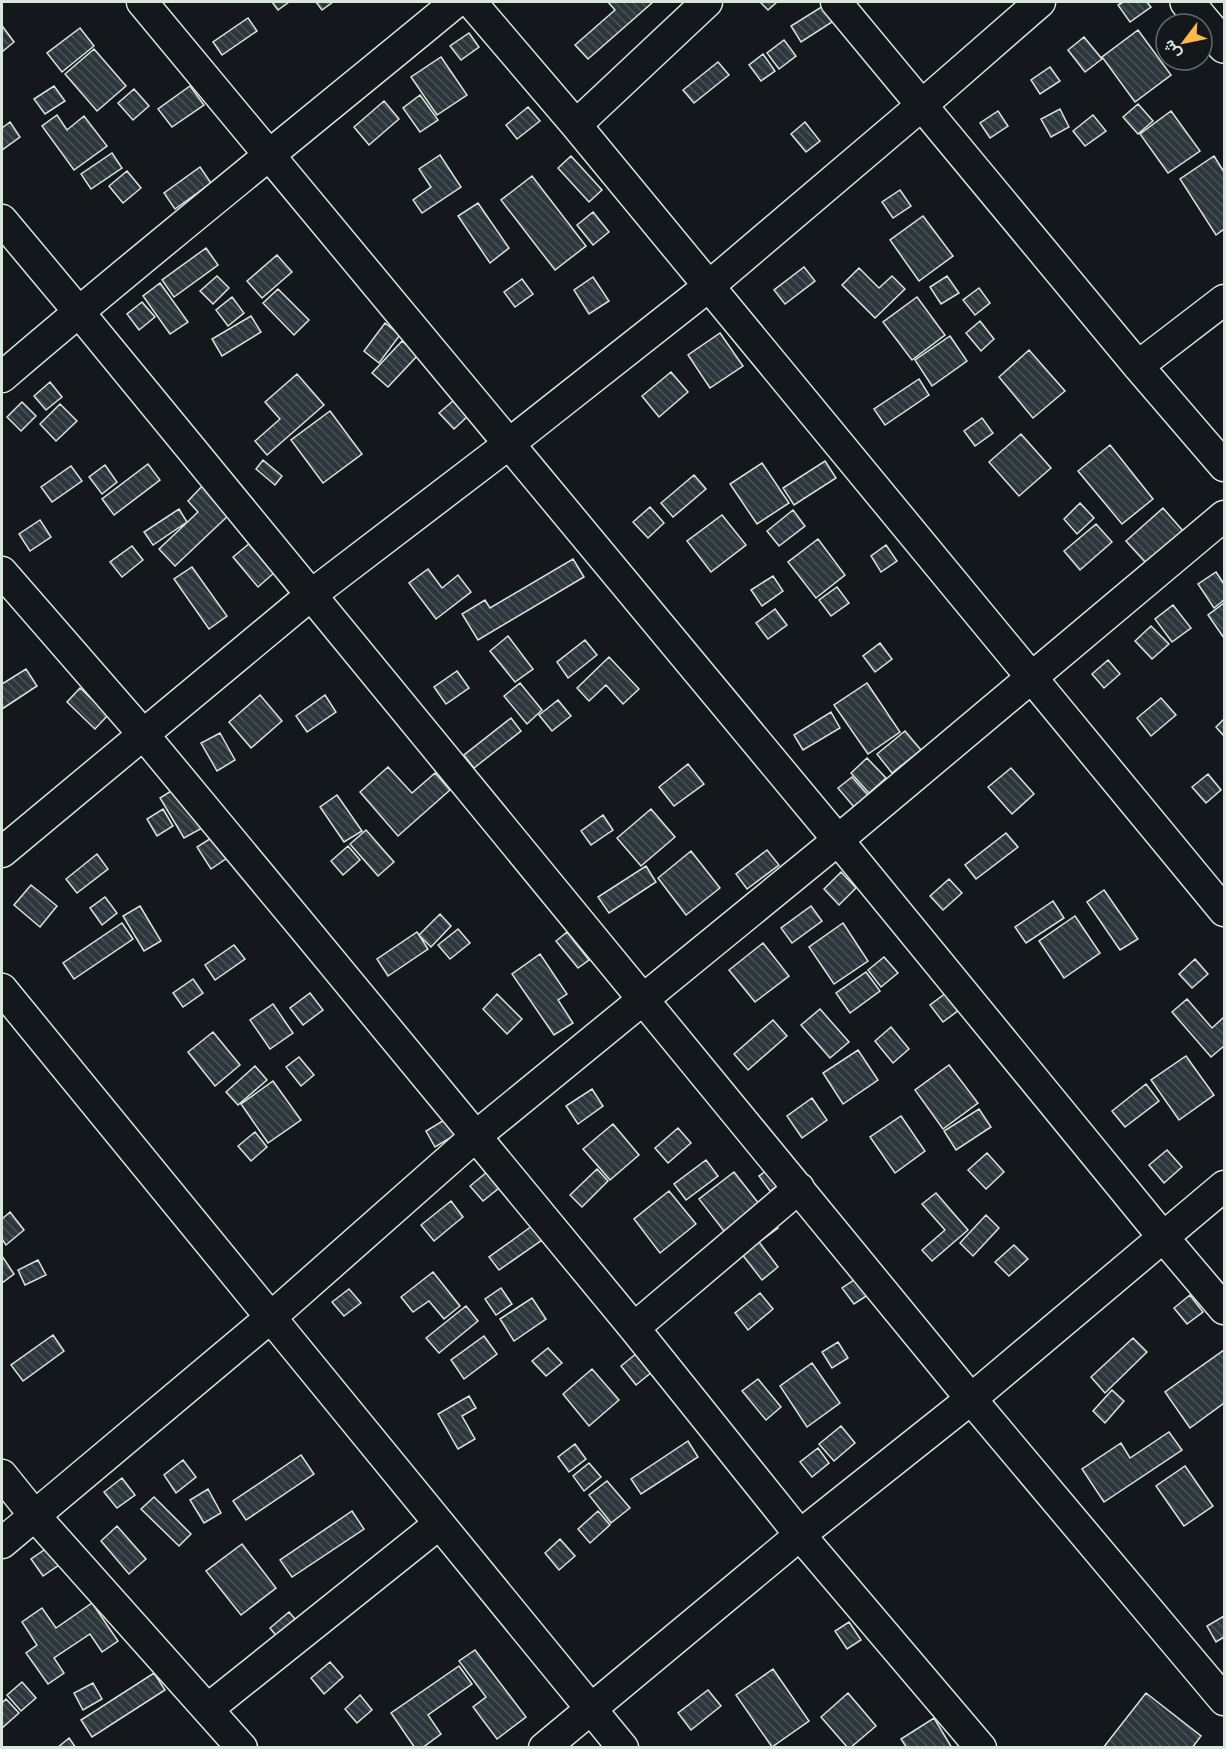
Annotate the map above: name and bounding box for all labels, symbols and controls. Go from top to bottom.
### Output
north arrow [1154,12,1214,72]
text: ش [1158,36,1186,63]

